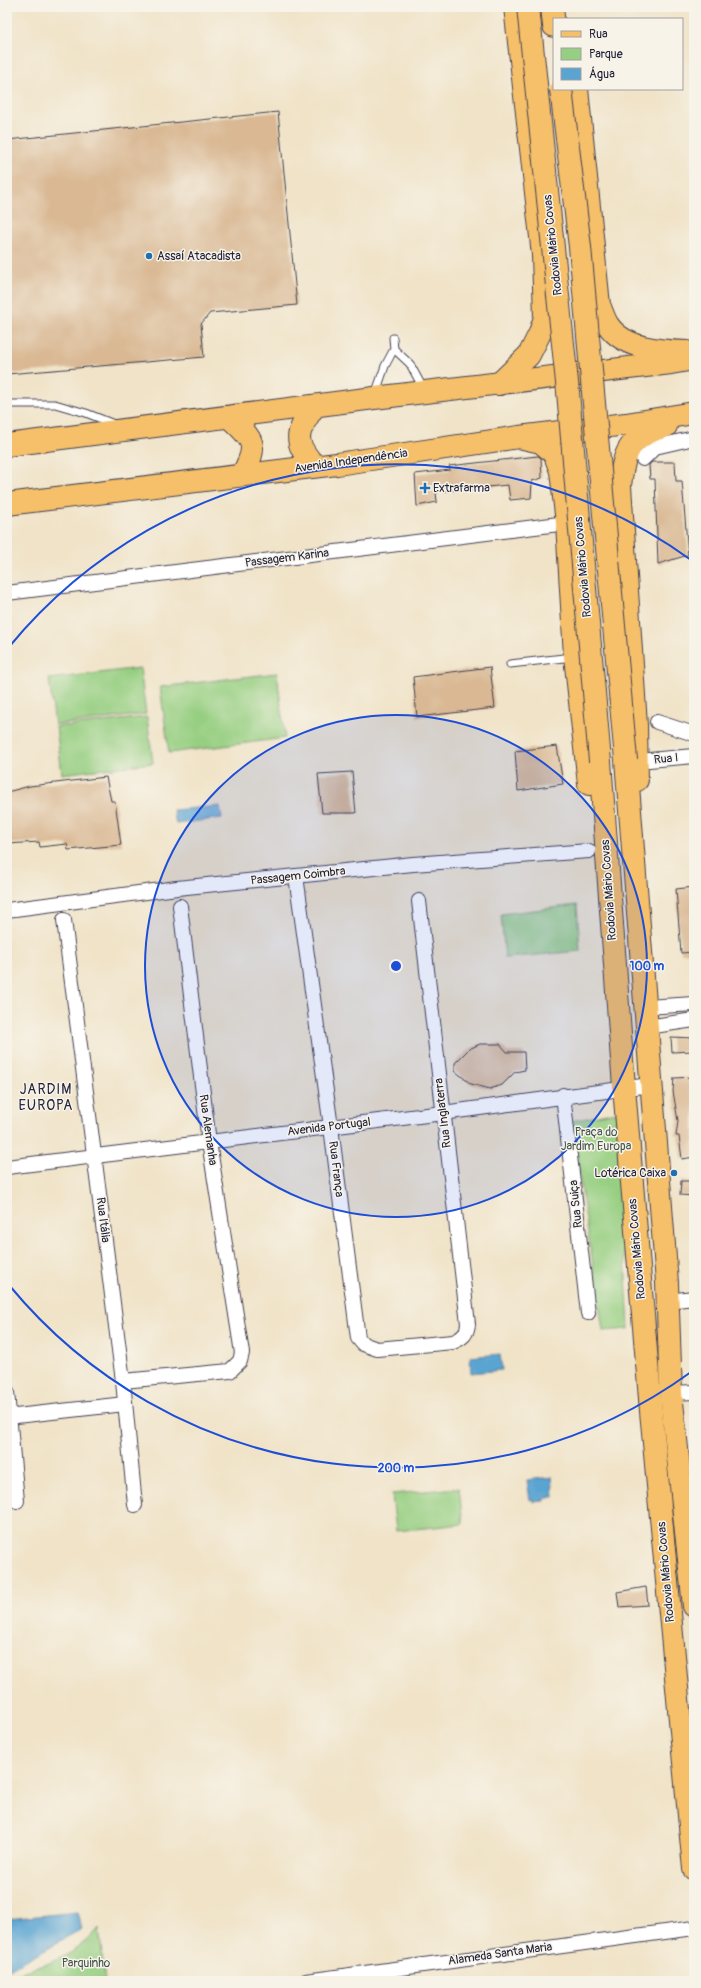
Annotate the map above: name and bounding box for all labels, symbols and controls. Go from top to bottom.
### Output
legend [553,18,683,90]
text: Rua [589,27,608,42]
text: Parque [589,47,623,62]
text: Água [589,66,615,82]
street label: Rodovia Mário Covas [540,193,566,296]
place label: Assaí Atacadista [157,249,241,264]
marker: Assaí Atacadista [144,251,154,261]
street label: Avenida Independência [293,446,409,476]
place label: Extrafarma [433,481,490,496]
marker: Extrafarma [420,483,430,493]
street label: Rodovia Mário Covas [571,515,595,618]
street label: Passagem Karina [244,545,330,571]
street label: Rua I [653,750,679,768]
street label: Rodovia Mário Covas [598,838,620,941]
street label: Passagem Coimbra [250,864,347,888]
centre of rings [389,959,403,973]
text: 100 m [630,959,665,974]
street label: Rua Inglaterra [431,1077,455,1149]
district label: JARDIM EUROPA [19,1081,73,1114]
street label: Rua Alemanha [196,1094,220,1167]
street label: Avenida Portugal [286,1114,372,1140]
park label: Praça do Jardim Europa [561,1125,632,1154]
street label: Rua França [325,1140,347,1198]
place label: Lotérica Caixa [594,1166,666,1181]
marker: Lotérica Caixa [669,1168,679,1178]
street label: Rua Suiça [566,1179,586,1229]
street label: Rua Itália [93,1196,113,1244]
street label: Rodovia Mário Covas [625,1197,649,1300]
text: 200 m [378,1461,415,1476]
street label: Rodovia Mário Covas [654,1520,678,1623]
street label: Alameda Santa Maria [447,1939,553,1969]
park label: Parquinho [62,1956,111,1971]

